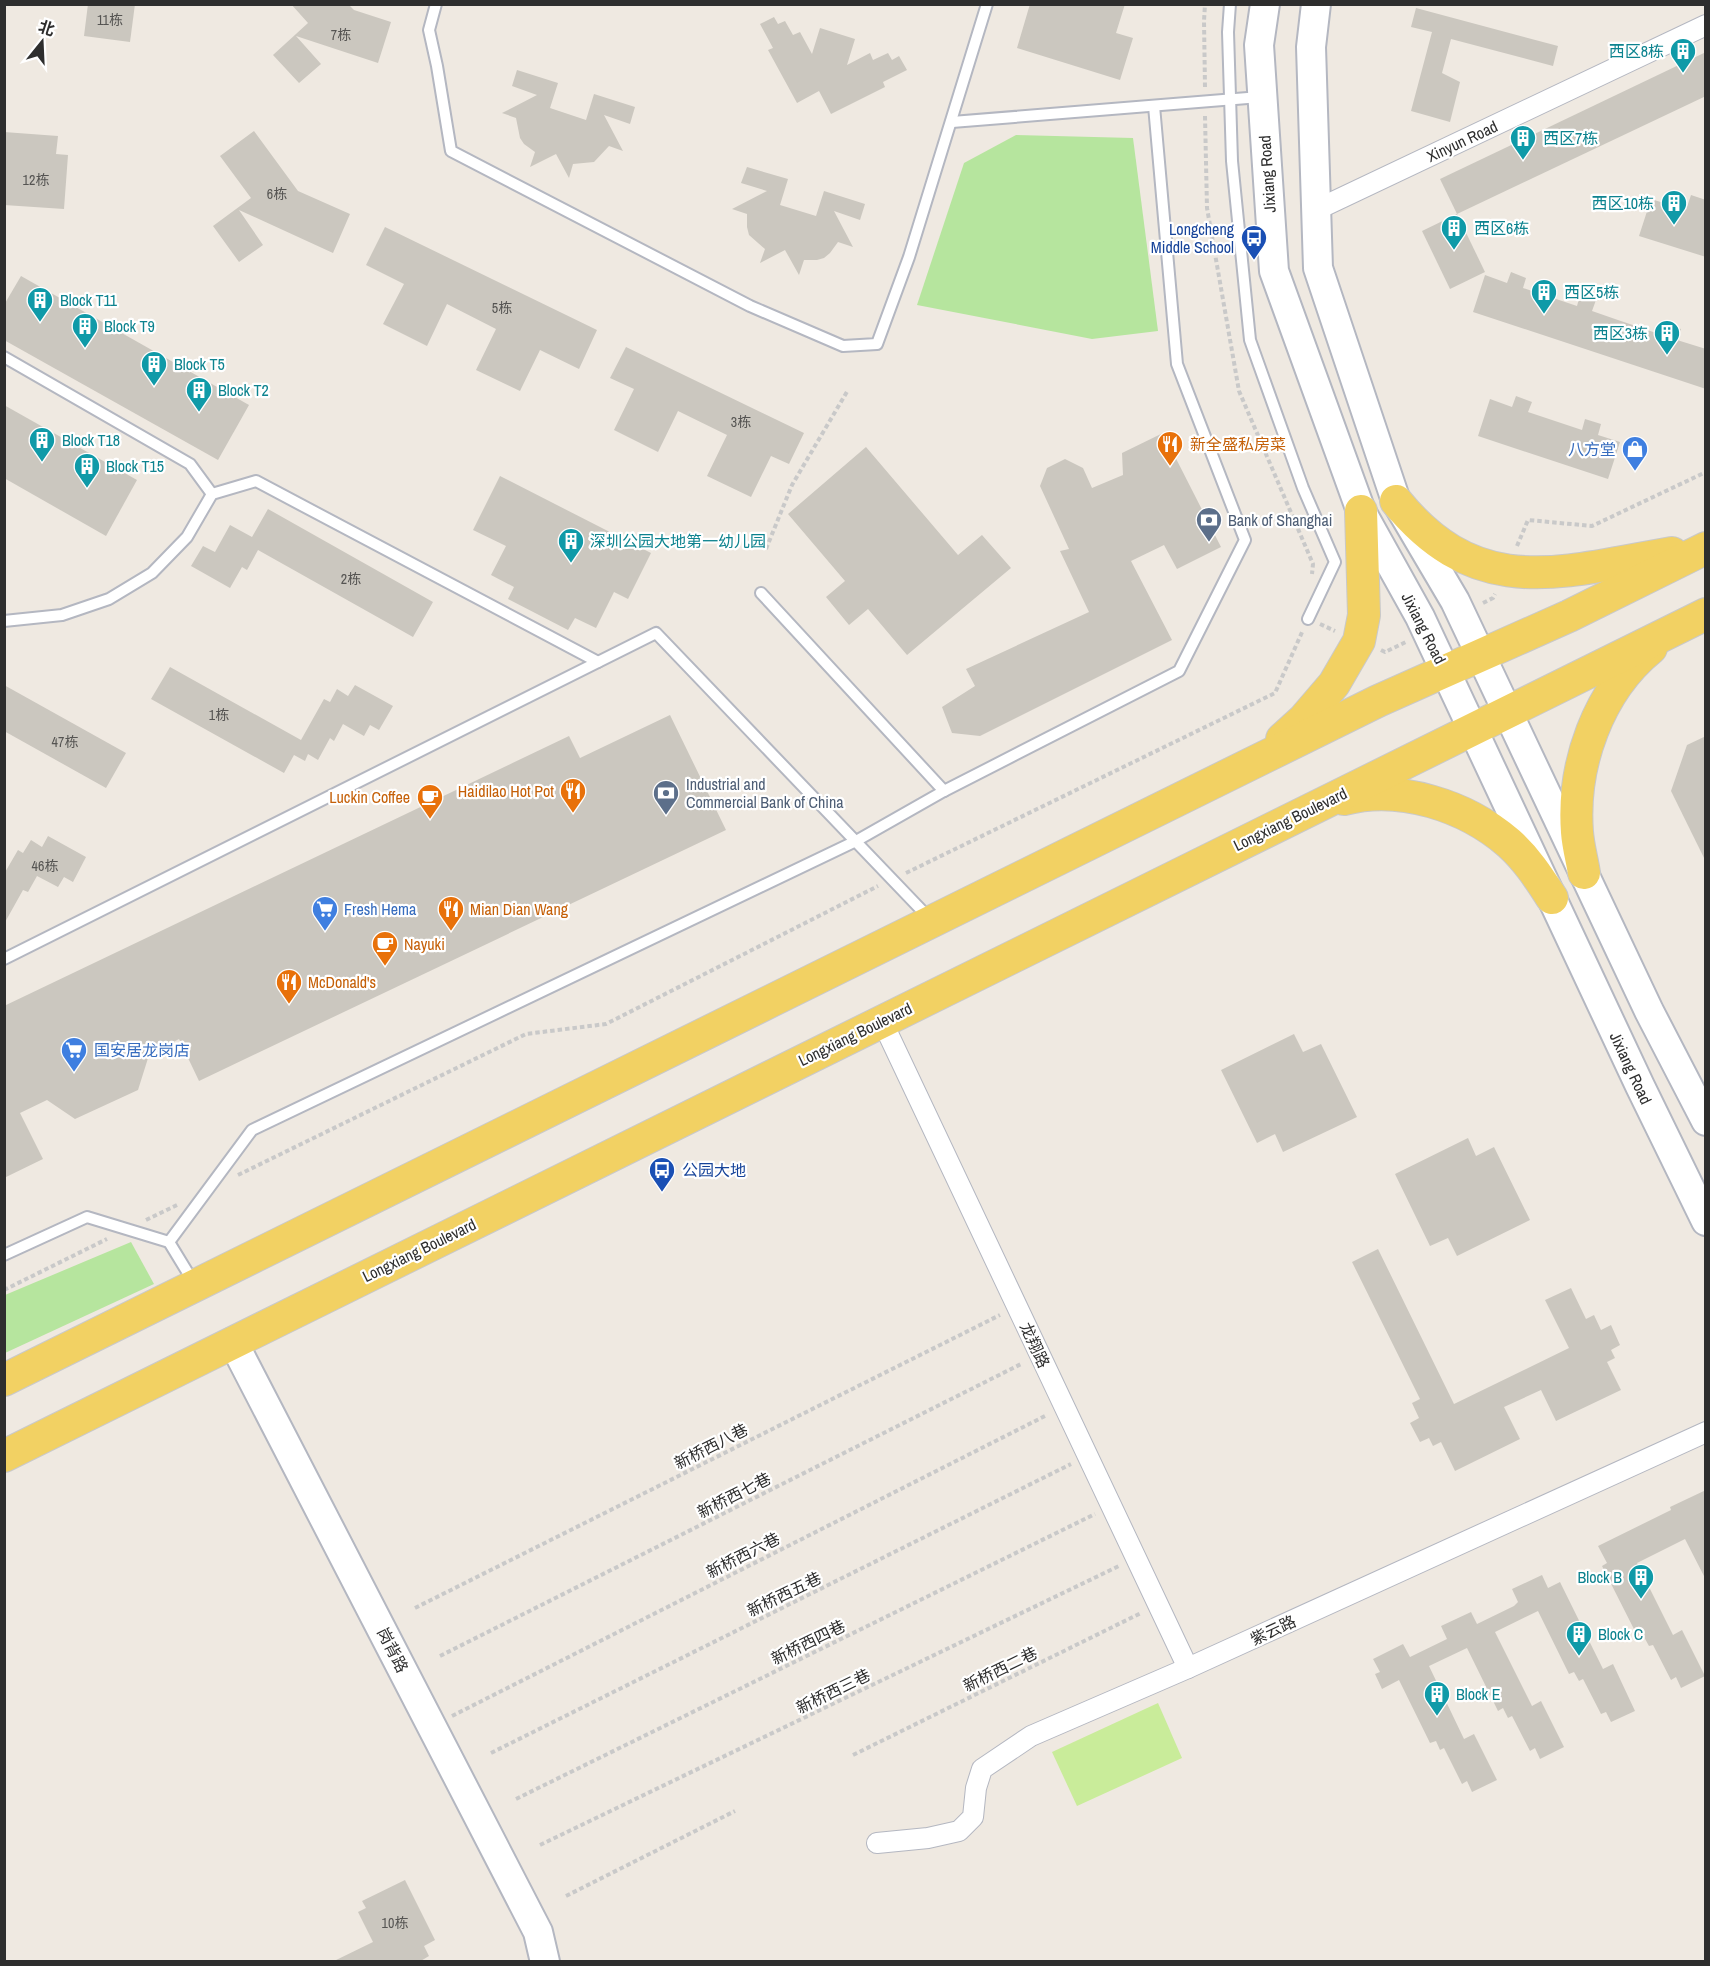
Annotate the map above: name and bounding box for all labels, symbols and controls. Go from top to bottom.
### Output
house number: 11栋 [97,11,123,29]
north arrow [12,12,72,72]
text: 北 [36,15,58,41]
house number: 7栋 [331,26,351,44]
building icon: 西区8栋 [1668,36,1698,74]
place label: 西区8栋 [1609,40,1664,62]
street label: Xinyun Road [1423,115,1501,167]
building icon: 西区7栋 [1508,123,1538,161]
place label: 西区7栋 [1543,127,1598,149]
street label: Jixiang Road [1253,135,1281,213]
house number: 12栋 [23,171,49,189]
house number: 6栋 [267,185,287,203]
building icon: 西区10栋 [1659,188,1689,226]
place label: 西区10栋 [1591,192,1654,214]
building icon: 西区6栋 [1439,213,1469,251]
place label: 西区6栋 [1474,217,1529,239]
place label: Longcheng Middle School [1151,218,1235,258]
bus stop icon: Longcheng Middle School [1239,223,1269,261]
building icon: 西区5栋 [1529,277,1559,315]
place label: 西区5栋 [1564,281,1619,303]
building icon: Block T11 [25,285,55,323]
place label: Block T11 [60,289,118,311]
house number: 5栋 [492,299,512,317]
building icon: Block T9 [70,311,100,349]
place label: Block T9 [104,315,155,337]
building icon: 西区3栋 [1652,318,1682,356]
place label: 西区3栋 [1593,322,1648,344]
building icon: Block T5 [139,349,169,387]
place label: Block T5 [174,353,225,375]
building icon: Block T2 [184,375,214,413]
place label: Block T2 [218,379,269,401]
house number: 3栋 [731,413,751,431]
building icon: Block T18 [27,425,57,463]
place label: Block T18 [62,429,120,451]
restaurant icon: 新全盛私房菜 [1155,429,1185,467]
place label: 新全盛私房菜 [1190,433,1286,455]
shop icon: 八方堂 [1620,434,1650,472]
place label: 八方堂 [1568,438,1616,460]
building icon: Block T15 [72,451,102,489]
place label: Block T15 [106,455,164,477]
bank icon: Bank of Shanghai [1194,505,1224,543]
place label: Bank of Shanghai [1228,509,1332,531]
building icon: 深圳公园大地第一幼儿园 [556,526,586,564]
place label: 深圳公园大地第一幼儿园 [590,530,766,552]
house number: 2栋 [341,570,361,588]
street label: Jixiang Road [1397,589,1451,667]
house number: 1栋 [209,706,229,724]
house number: 47栋 [52,733,78,751]
place label: Industrial and Commercial Bank of China [686,773,844,813]
restaurant icon: Haidilao Hot Pot [558,776,588,814]
bank icon: Industrial and Commercial Bank of China [651,778,681,816]
place label: Haidilao Hot Pot [458,780,554,802]
cafe icon: Luckin Coffee [415,782,445,820]
street label: Longxiang Boulevard [1229,782,1351,856]
place label: Luckin Coffee [329,786,410,808]
house number: 46栋 [32,857,58,875]
supermarket icon: Fresh Hema [310,894,340,932]
restaurant icon: Mian Dian Wang [436,894,466,932]
place label: Fresh Hema [344,898,417,920]
place label: Mian Dian Wang [470,898,569,920]
cafe icon: Nayuki [370,929,400,967]
place label: Nayuki [404,933,445,955]
restaurant icon: McDonald's [274,967,304,1005]
place label: McDonald's [308,971,376,993]
street label: Longxiang Boulevard [794,997,916,1071]
street label: Jixiang Road [1605,1028,1657,1108]
supermarket icon: 国安居龙岗店 [59,1035,89,1073]
place label: 国安居龙岗店 [94,1039,190,1061]
bus stop icon: 公园大地 [647,1155,677,1193]
place label: 公园大地 [682,1159,746,1181]
street label: Longxiang Boulevard [358,1213,480,1287]
street label: 龙翔路 [1015,1319,1055,1371]
street label: 新桥西八巷 [670,1418,752,1474]
street label: 新桥西七巷 [693,1467,775,1523]
street label: 新桥西六巷 [702,1527,784,1583]
building icon: Block B [1626,1562,1656,1600]
place label: Block B [1578,1566,1622,1588]
street label: 新桥西五巷 [743,1567,825,1621]
street label: 紫云路 [1247,1610,1299,1650]
street label: 新桥西四巷 [767,1615,849,1669]
building icon: Block C [1564,1619,1594,1657]
place label: Block C [1598,1623,1643,1645]
street label: 岗背路 [372,1624,414,1676]
street label: 新桥西二巷 [959,1642,1041,1696]
street label: 新桥西三巷 [792,1664,874,1718]
building icon: Block E [1422,1679,1452,1717]
place label: Block E [1456,1683,1500,1705]
house number: 10栋 [382,1914,408,1932]

